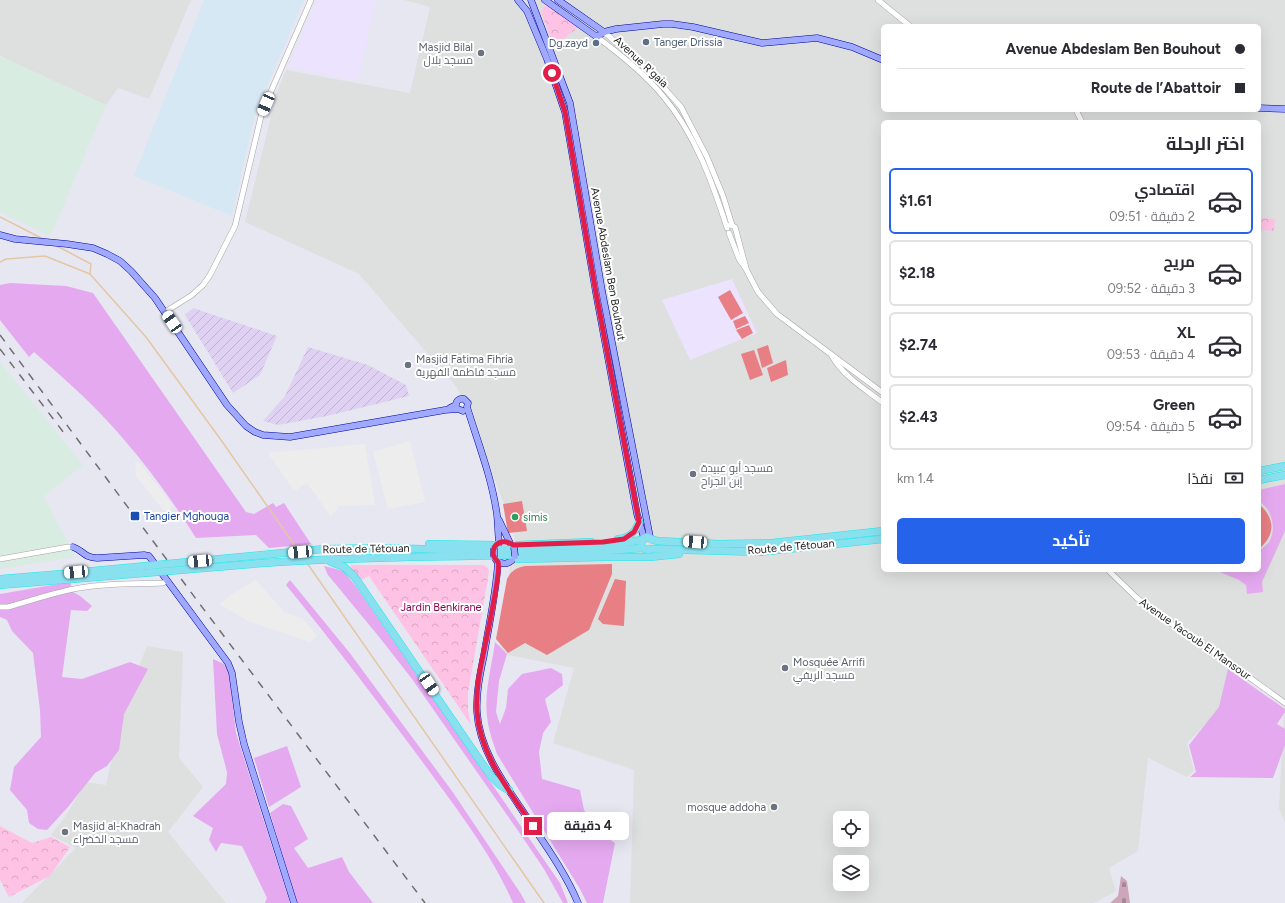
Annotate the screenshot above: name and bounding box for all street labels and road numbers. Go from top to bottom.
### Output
street label: Avenue R'gaia [611,34,671,90]
street label: Avenue Abdeslam Ben Bouhout [588,186,628,342]
street label: Route de Tétouan [747,537,835,557]
street label: Route de Tétouan [322,542,410,556]
street label: Avenue Yacoub El Mansour [1137,595,1254,683]

